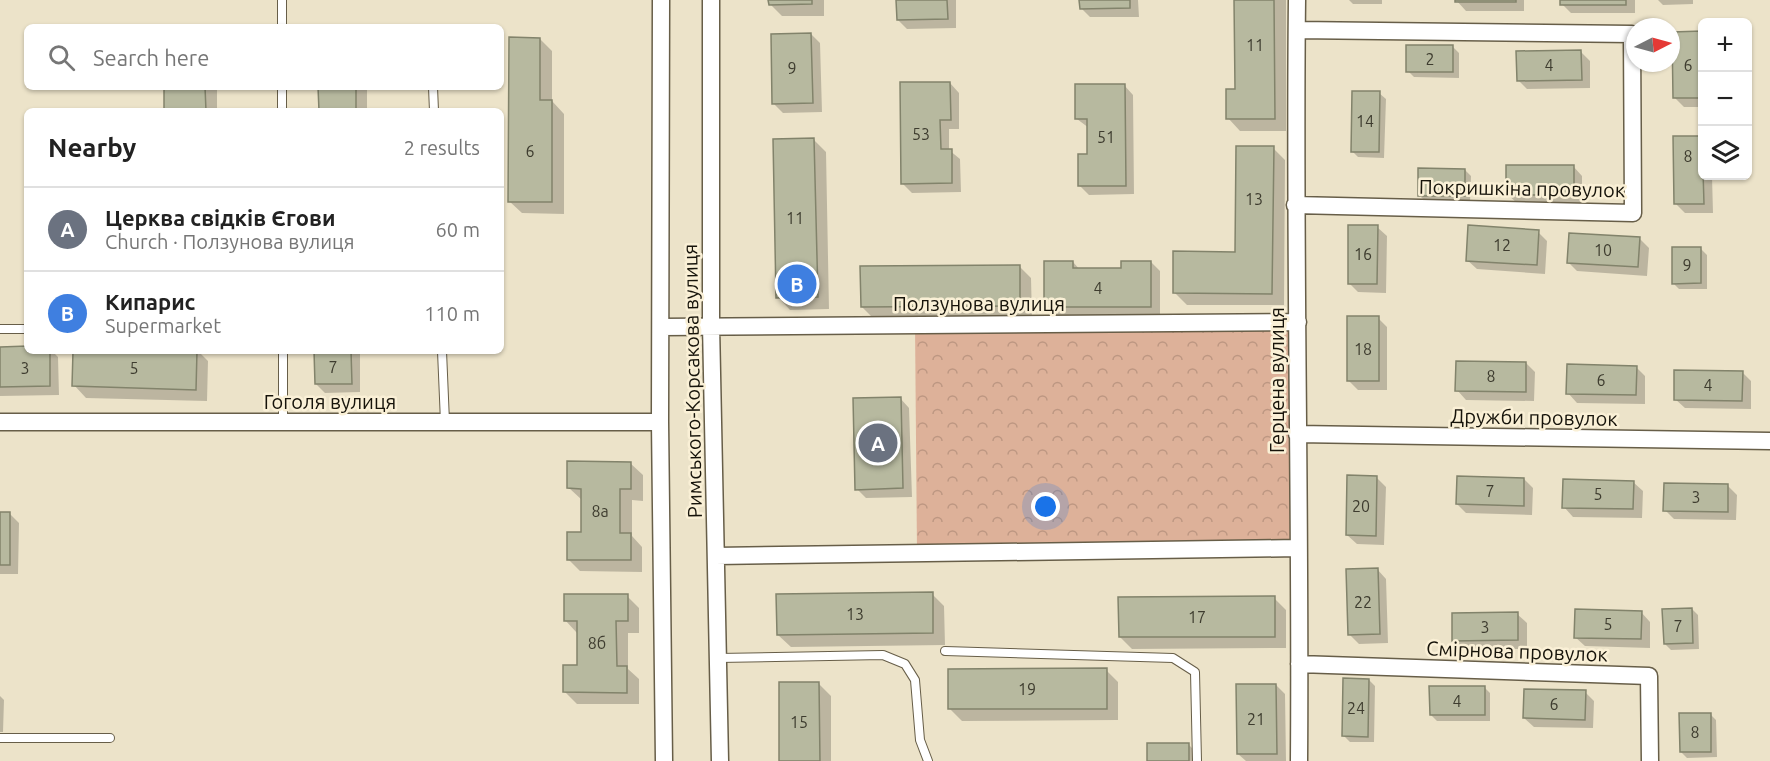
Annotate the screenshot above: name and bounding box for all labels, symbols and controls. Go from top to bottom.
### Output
north arrow [1626,18,1680,72]
map controls [1698,18,1752,180]
button: + [1698,18,1752,72]
search box [24,24,504,90]
house number: 11 [1246,36,1264,54]
icon: search [45,41,78,74]
text: Search here [93,45,209,70]
house number: 2 [1425,50,1435,68]
house number: 4 [1544,56,1554,74]
house number: 6 [1683,56,1693,74]
house number: 9 [787,59,797,77]
button: − [1698,72,1752,126]
house number: 14 [1356,112,1374,130]
house number: 53 [912,125,930,143]
button: layers [1698,126,1752,180]
house number: 51 [1097,128,1115,146]
text: Nearby [48,133,136,162]
text: 2 results [404,136,480,159]
house number: 6 [525,142,535,160]
house number: 8 [1683,147,1693,165]
street label: Покришкіна провулок [1419,175,1625,201]
house number: 13 [1245,190,1263,208]
text: Церква свідків Єгови [105,205,335,230]
house number: 11 [786,209,804,227]
text: A [60,218,75,241]
text: 60 m [436,218,480,241]
text: Church · Ползунова вулиця [105,230,354,253]
house number: 12 [1493,236,1511,254]
house number: 10 [1594,241,1612,259]
street label: Римського-Корсакова вулиця [678,244,706,518]
house number: 16 [1354,245,1372,263]
house number: 9 [1682,256,1692,274]
pin: B [778,262,816,306]
house number: 4 [1093,279,1103,297]
text: Кипарис [105,289,195,314]
street label: Ползунова вулиця [893,292,1065,315]
text: B [61,302,74,325]
text: 110 m [424,302,480,325]
street label: Герцена вулиця [1265,307,1288,453]
text: Supermarket [105,314,221,337]
house number: 18 [1354,340,1372,358]
house number: 7 [328,358,338,376]
house number: 3 [20,359,30,377]
house number: 5 [129,359,139,377]
house number: 8 [1486,367,1496,385]
house number: 6 [1596,371,1606,389]
house number: 4 [1703,376,1713,394]
street label: Гоголя вулиця [264,390,396,413]
street label: Дружби провулок [1450,404,1618,430]
pin: A [858,420,898,466]
house number: 7 [1485,482,1495,500]
house number: 5 [1593,485,1603,503]
house number: 3 [1691,488,1701,506]
your location [1031,492,1060,521]
house number: 20 [1352,497,1370,515]
house number: 8а [591,502,609,520]
house number: 22 [1354,593,1372,611]
house number: 13 [846,605,864,623]
house number: 17 [1188,608,1206,626]
house number: 5 [1603,615,1613,633]
house number: 7 [1673,617,1683,635]
house number: 3 [1480,618,1490,636]
house number: 8б [588,634,606,652]
street label: Смірнова провулок [1426,636,1608,666]
house number: 19 [1018,680,1036,698]
house number: 4 [1452,692,1462,710]
house number: 6 [1549,695,1559,713]
house number: 24 [1347,699,1365,717]
house number: 21 [1247,710,1265,728]
house number: 15 [790,713,808,731]
house number: 8 [1690,723,1700,741]

